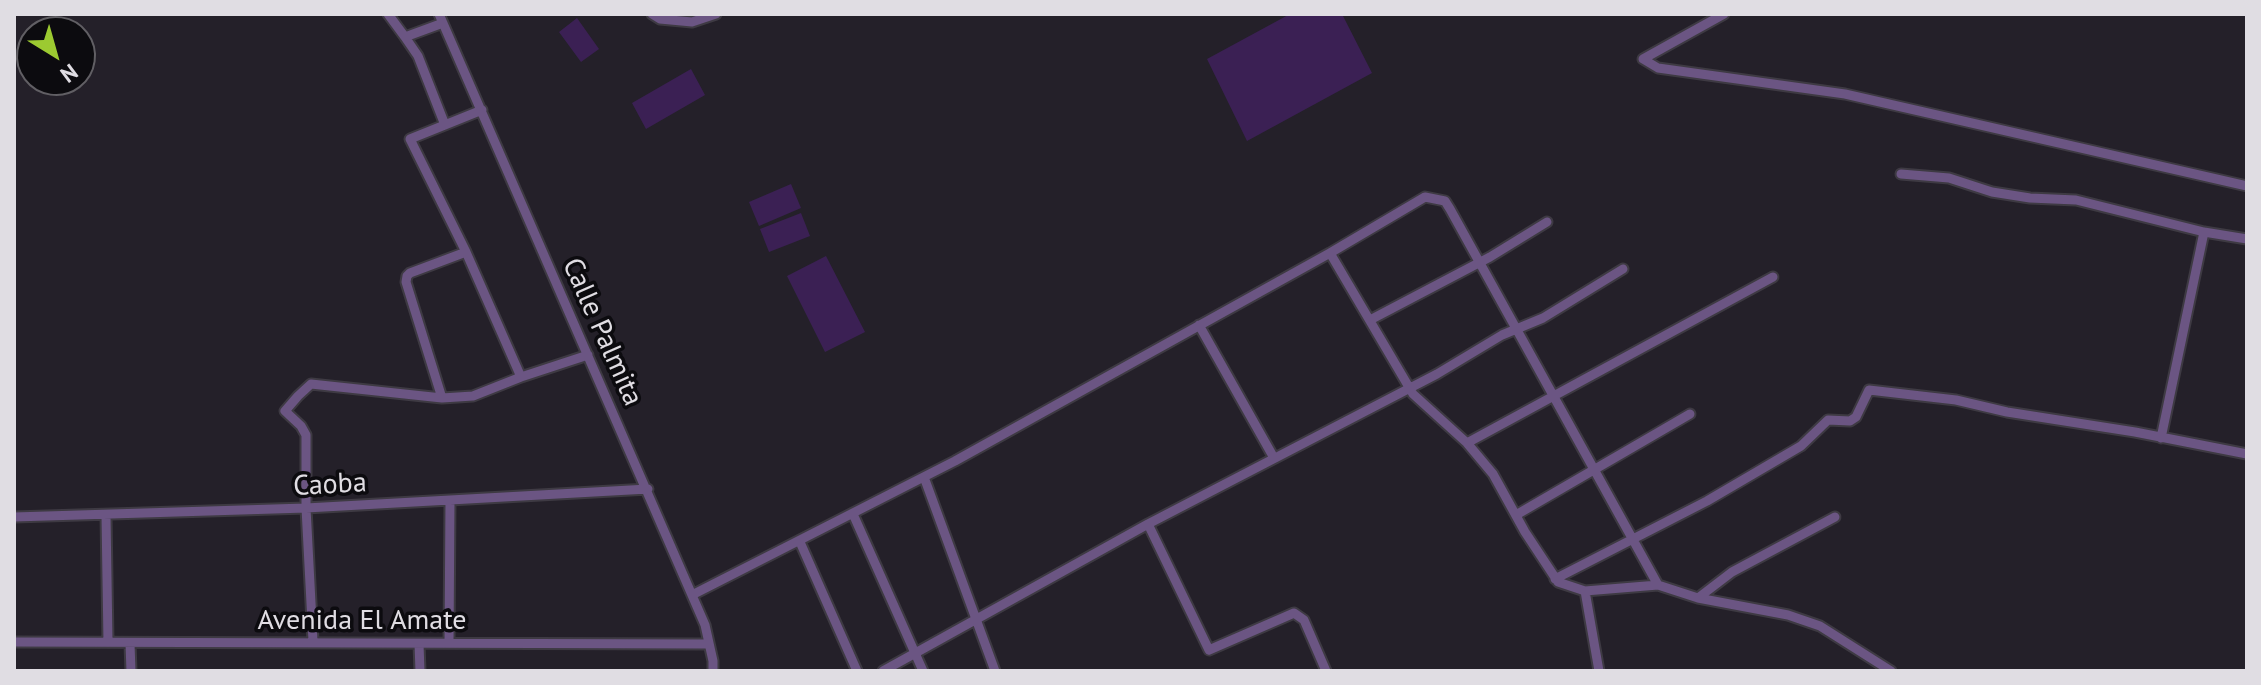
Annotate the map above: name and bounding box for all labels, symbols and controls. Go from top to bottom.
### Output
north arrow [16,16,96,96]
text: N [55,58,83,89]
street label: Calle Palmita [555,253,649,411]
street label: Caoba [292,466,368,504]
street label: Avenida El Amate [257,604,467,638]

